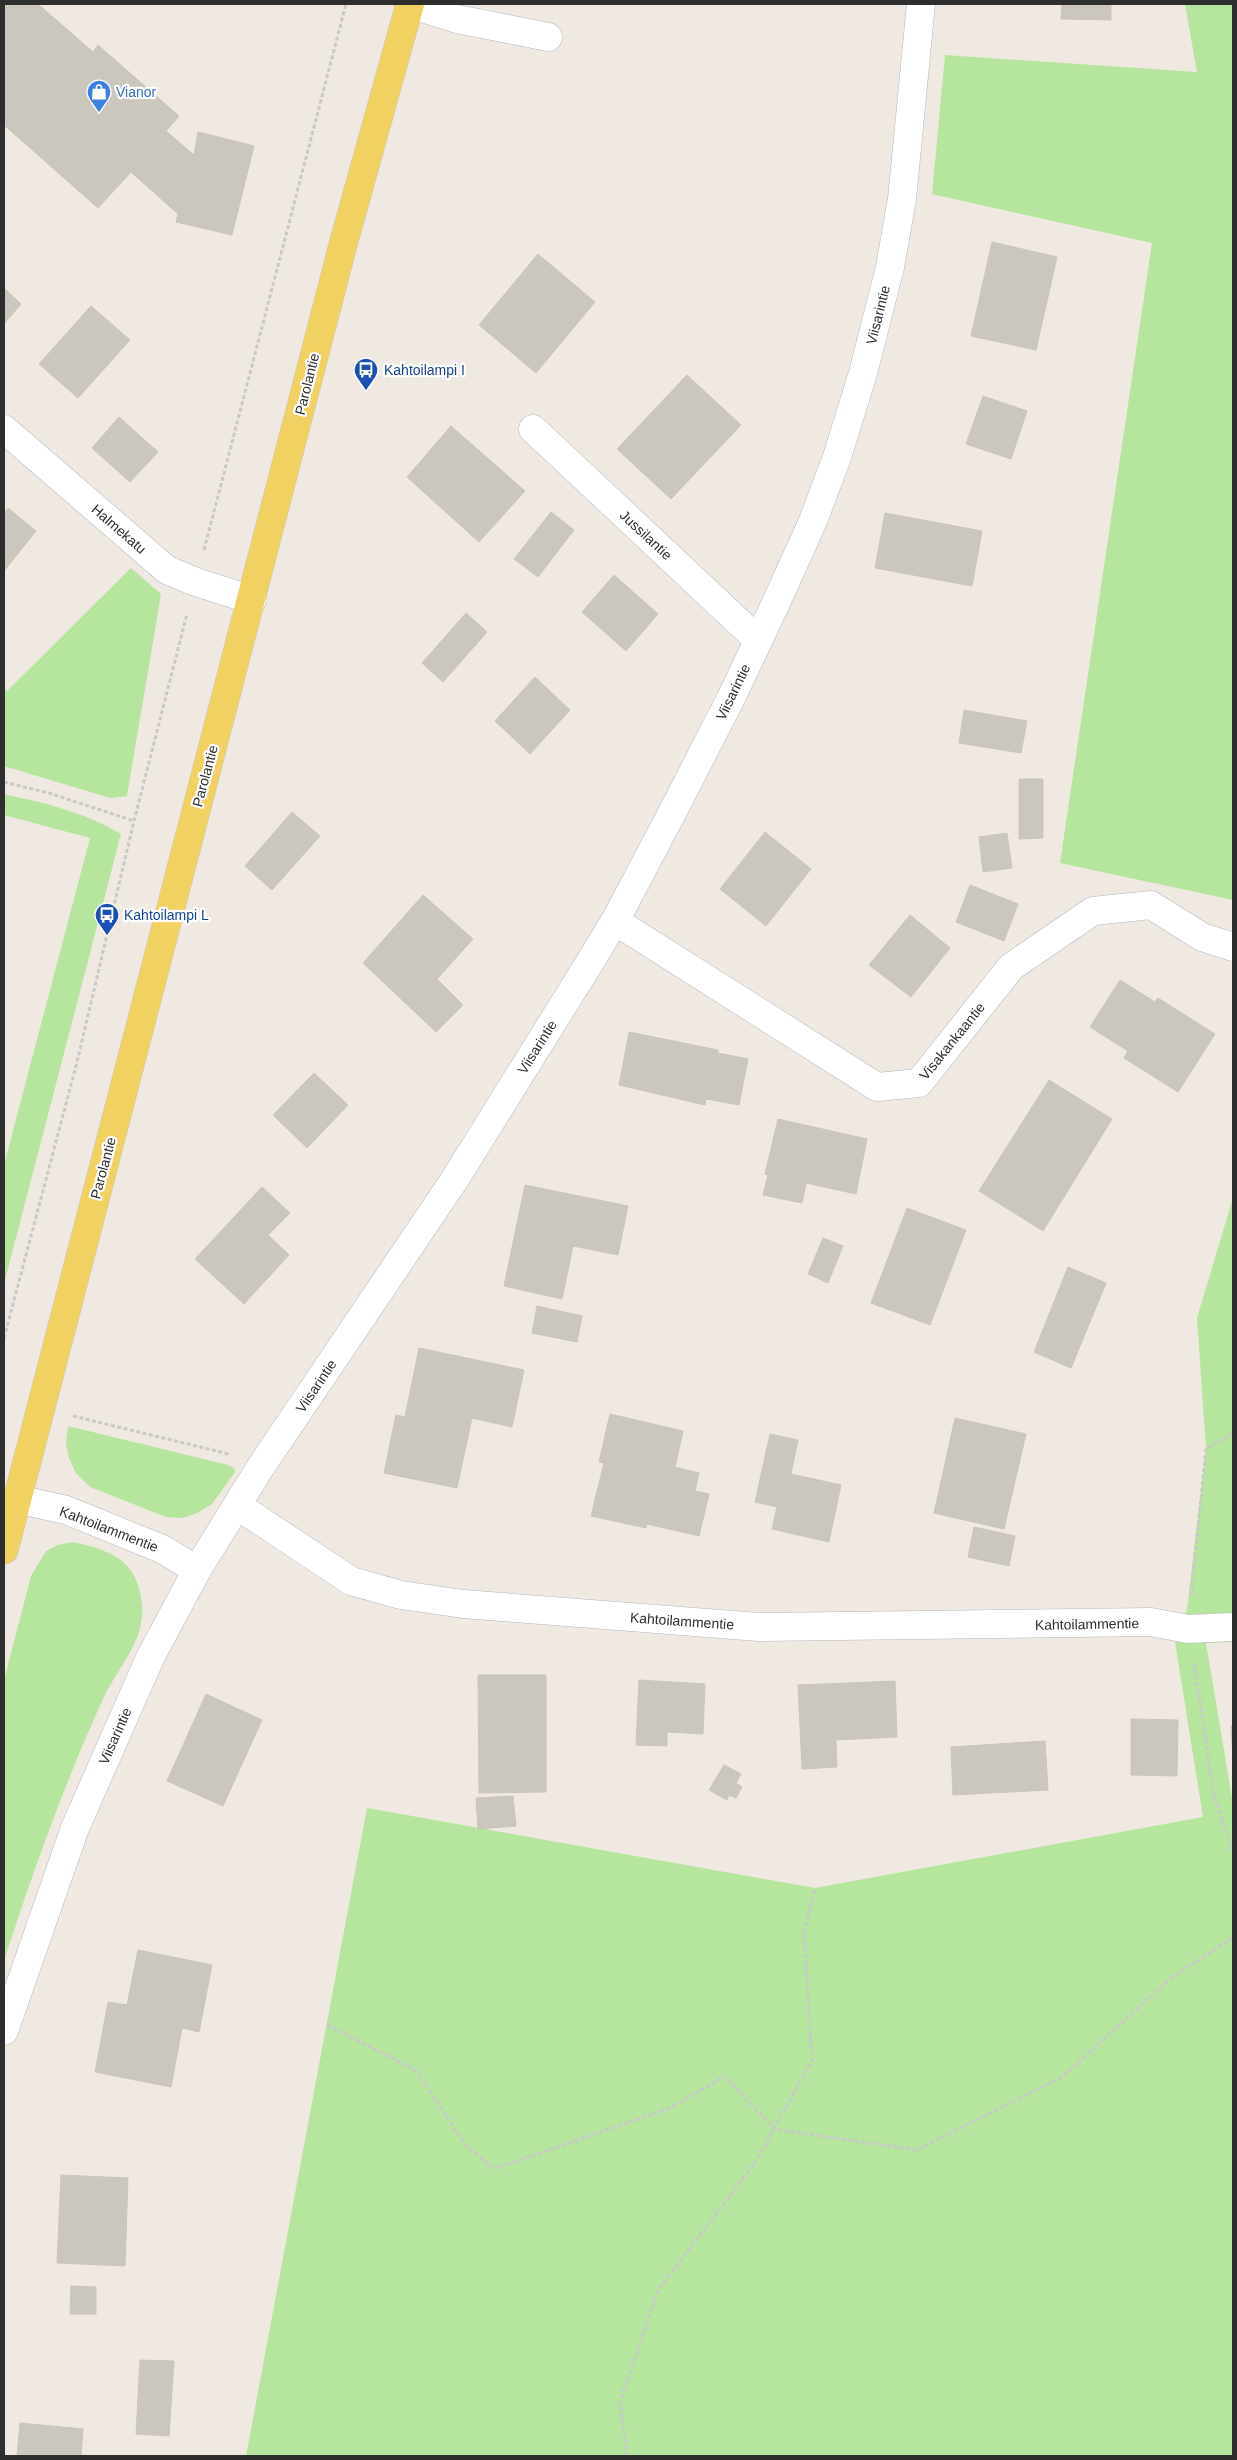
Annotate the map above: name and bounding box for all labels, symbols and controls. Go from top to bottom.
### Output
shop icon: Vianor [86,79,112,113]
place label: Vianor [116,84,157,100]
street label: Viisarintie [863,284,893,346]
street label: Parolantie [292,351,322,417]
bus stop icon: Kahtoilampi I [353,357,379,391]
place label: Kahtoilampi I [384,362,465,378]
street label: Halmekatu [88,501,150,557]
street label: Jussilantie [617,507,676,563]
street label: Viisarintie [713,661,754,723]
street label: Parolantie [189,743,221,809]
bus stop icon: Kahtoilampi L [94,902,120,936]
place label: Kahtoilampi L [124,907,209,923]
street label: Visakankaantie [916,999,988,1083]
street label: Viisarintie [514,1017,560,1077]
street label: Parolantie [87,1135,119,1201]
street label: Viisarintie [292,1356,340,1416]
street label: Kahtoilammentie [57,1503,161,1555]
street label: Kahtoilammentie [629,1609,735,1633]
street label: Kahtoilammentie [1035,1615,1139,1633]
street label: Viisarintie [95,1705,135,1767]

